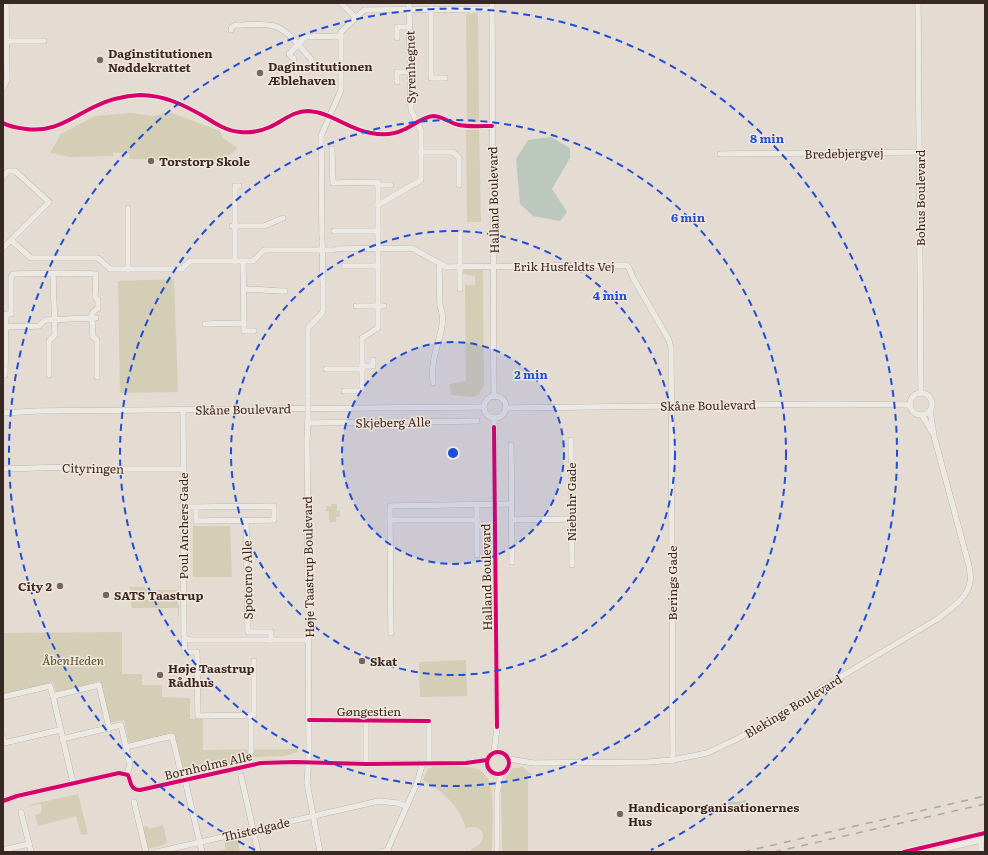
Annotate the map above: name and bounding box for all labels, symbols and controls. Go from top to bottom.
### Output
street label: Syrenhegnet [400,30,420,104]
place label: Daginstitutionen Nøddekrattet [108,44,213,76]
marker: Daginstitutionen Nøddekrattet [95,55,105,65]
place label: Daginstitutionen Æblehaven [268,57,373,89]
marker: Daginstitutionen Æblehaven [255,68,265,78]
text: 8 min [750,129,785,147]
street label: Bredebjergvej [804,143,884,163]
street label: Halland Boulevard [483,146,503,254]
street label: Bohus Boulevard [911,149,929,246]
place label: Torstorp Skole [159,152,250,170]
marker: Torstorp Skole [146,156,156,166]
text: 6 min [671,208,706,226]
street label: Erik Husfeldts Vej [513,257,615,275]
text: 4 min [593,286,628,304]
text: 2 min [514,365,548,383]
street label: Skåne Boulevard [660,395,757,415]
street label: Skåne Boulevard [195,399,292,419]
street label: Skjeberg Alle [355,412,431,432]
centre of rings [446,446,460,460]
street label: Cityringen [62,458,124,478]
street label: Niebuhr Gade [562,462,580,542]
street label: Poul Anchers Gade [174,473,192,579]
street label: Høje Taastrup Boulevard [298,495,318,638]
street label: Halland Boulevard [476,523,496,631]
street label: Spotorno Alle [237,540,257,620]
street label: Berings Gade [663,546,681,620]
place label: City 2 [18,577,53,595]
marker: City 2 [55,581,65,591]
place label: SATS Taastrup [114,586,203,604]
marker: SATS Taastrup [101,590,111,600]
park label: ÅbenHeden [42,651,104,669]
place label: Skat [370,652,398,670]
marker: Skat [357,656,367,666]
place label: Høje Taastrup Rådhus [168,659,255,691]
street label: Blekinge Boulevard [741,669,846,742]
marker: Høje Taastrup Rådhus [155,670,165,680]
street label: Gøngestien [337,702,401,720]
street label: Bornholms Alle [162,746,254,784]
place label: Handicaporganisationernes Hus [628,798,799,830]
marker: Handicaporganisationernes Hus [615,809,625,819]
street label: Thistedgade [220,812,292,846]

